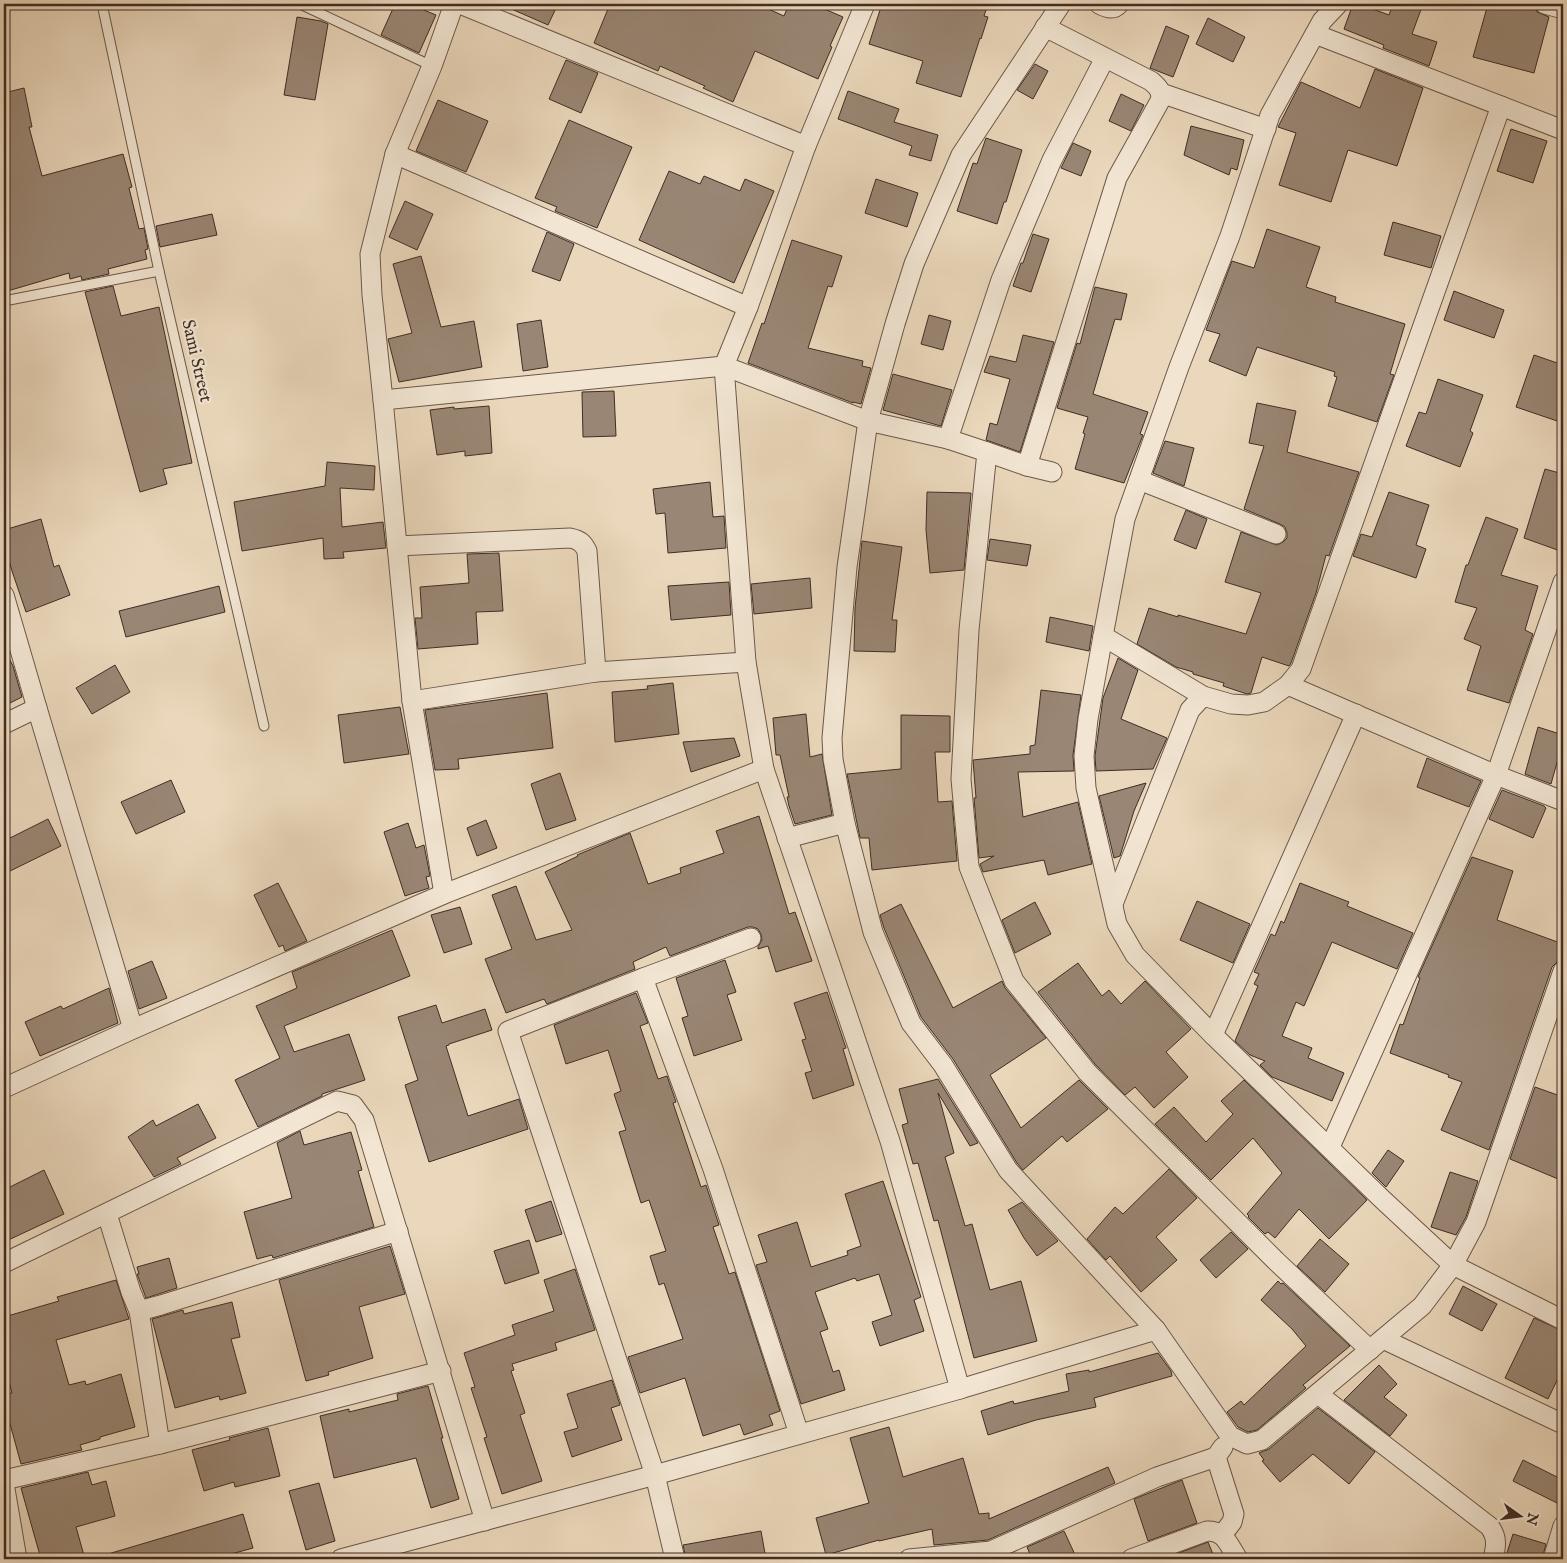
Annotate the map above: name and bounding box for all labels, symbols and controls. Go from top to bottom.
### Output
street label: Sami Street [175,317,217,405]
north arrow [1494,1490,1544,1540]
text: N [1521,1510,1542,1527]

